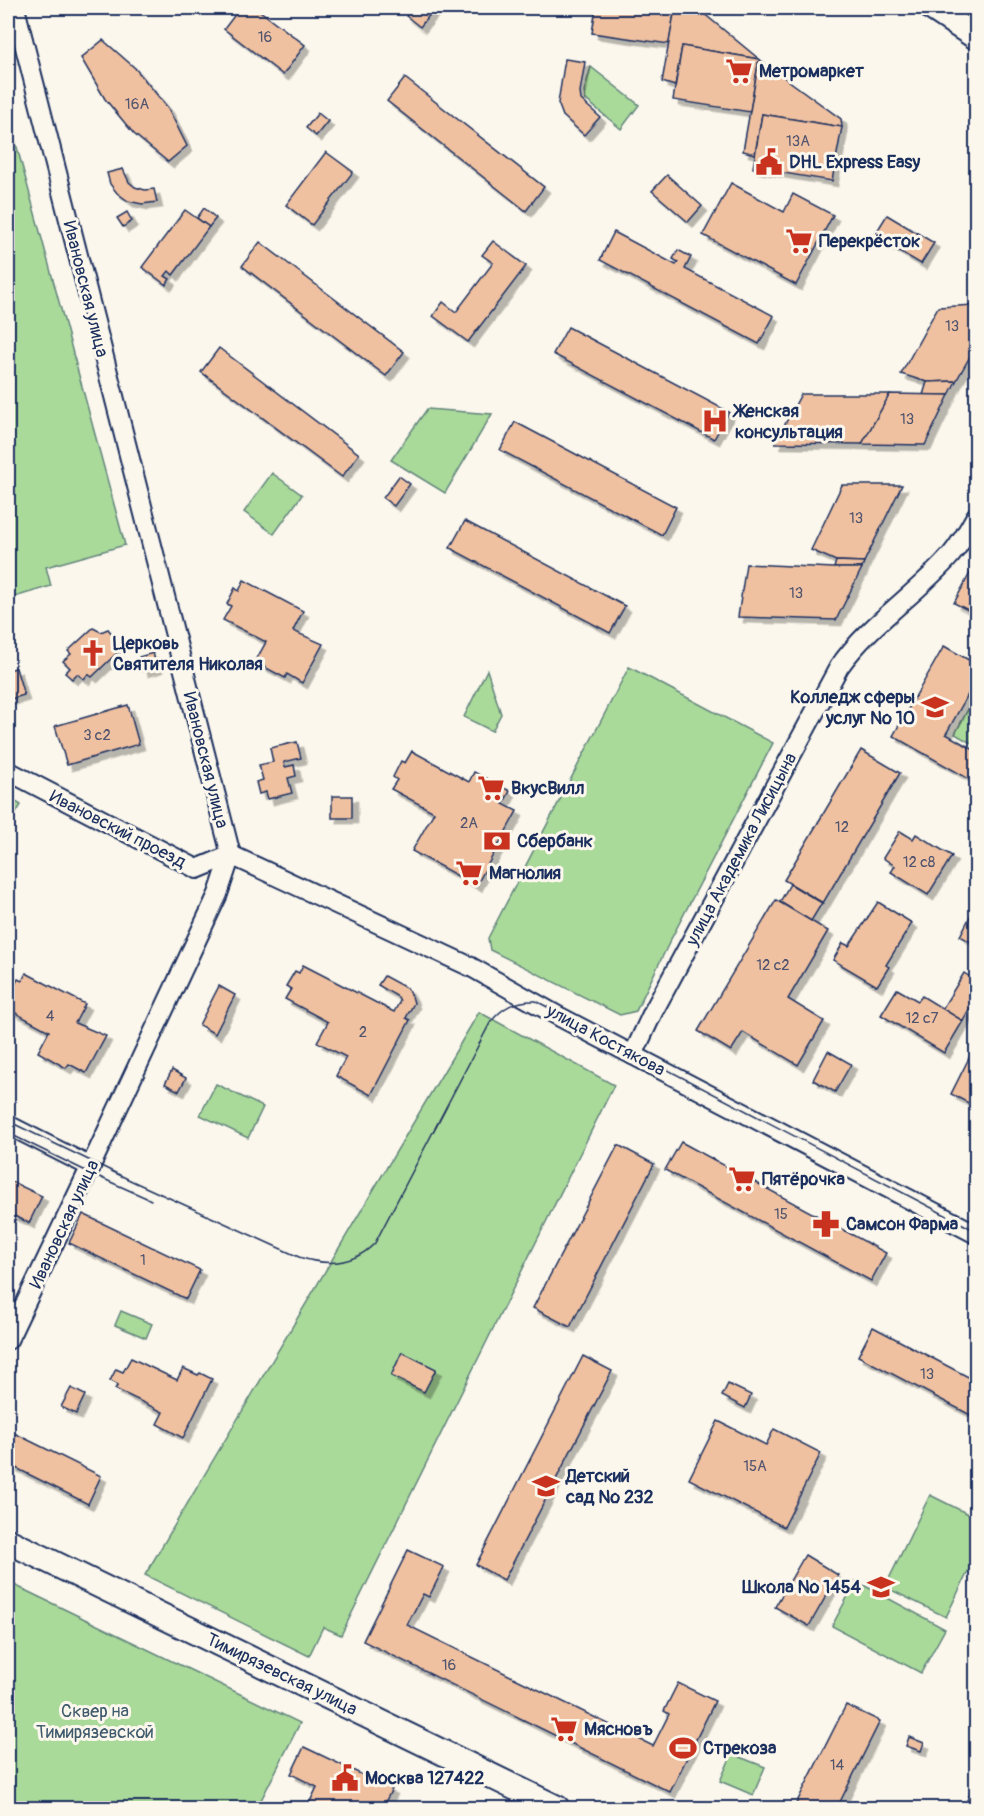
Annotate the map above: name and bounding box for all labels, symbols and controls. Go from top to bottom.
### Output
house number: 16 [258,28,272,47]
supermarket icon: Метромаркет [724,56,754,86]
place label: Метромаркет [759,60,865,83]
house number: 16А [125,95,149,114]
house number: 13А [786,132,810,151]
public building icon: DHL Express Easy [754,147,784,177]
place label: DHL Express Easy [789,151,920,174]
street label: Ивановская улица [57,219,114,360]
supermarket icon: Перекрёсток [784,226,814,256]
place label: Перекрёсток [819,230,920,253]
house number: 13 [945,317,959,336]
place label: Женская консультация [732,400,843,444]
hospital icon: Женская консультация [700,406,730,436]
house number: 13 [900,410,914,429]
house number: 13 [849,509,863,528]
house number: 13 [789,584,803,603]
place label: Церковь Святителя Николая [113,632,263,676]
church icon: Церковь Святителя Николая [78,638,108,668]
place label: Колледж сферы услуг № 10 [790,686,915,730]
street label: Ивановская улица [177,690,234,831]
school or university icon: Колледж сферы услуг № 10 [920,692,950,722]
house number: 3 с2 [83,726,111,745]
street label: улица Академика Лисицына [680,749,802,951]
supermarket icon: ВкусВилл [476,773,506,803]
place label: ВкусВилл [511,777,584,800]
street label: Ивановский проезд [46,785,190,874]
house number: 2А [460,814,478,833]
house number: 12 [835,818,849,837]
bank icon: Сбербанк [482,826,512,856]
place label: Сбербанк [517,830,593,853]
house number: 12 с8 [903,853,936,872]
supermarket icon: Магнолия [454,858,484,888]
place label: Магнолия [489,862,561,885]
house number: 12 с2 [756,956,790,975]
street label: улица Костякова [542,999,669,1081]
house number: 4 [46,1007,55,1026]
house number: 12 с7 [905,1009,939,1028]
house number: 2 [359,1023,367,1042]
street label: Ивановская улица [25,1156,104,1292]
supermarket icon: Пятёрочка [727,1164,757,1194]
place label: Пятёрочка [762,1168,846,1191]
house number: 15 [774,1205,788,1224]
pharmacy icon: Самсон Фарма [811,1209,841,1239]
place label: Самсон Фарма [846,1213,959,1236]
house number: 1 [140,1251,146,1270]
house number: 13 [920,1365,934,1384]
house number: 15А [743,1457,767,1476]
place label: Детский сад № 232 [565,1465,654,1509]
school or university icon: Детский сад № 232 [531,1471,561,1501]
school or university icon: Школа № 1454 [866,1572,896,1602]
place label: Школа № 1454 [741,1576,862,1599]
street label: Тимирязевская улица [202,1628,361,1721]
house number: 16 [442,1656,456,1675]
park label: Сквер на Тимирязевской [36,1700,154,1744]
supermarket icon: Мясновъ [549,1714,579,1744]
place label: Мясновъ [584,1718,653,1741]
sports icon: Стрекоза [668,1733,698,1763]
place label: Стрекоза [703,1737,777,1760]
house number: 14 [830,1756,845,1775]
public building icon: Москва 127422 [330,1763,360,1793]
place label: Москва 127422 [365,1767,484,1790]

